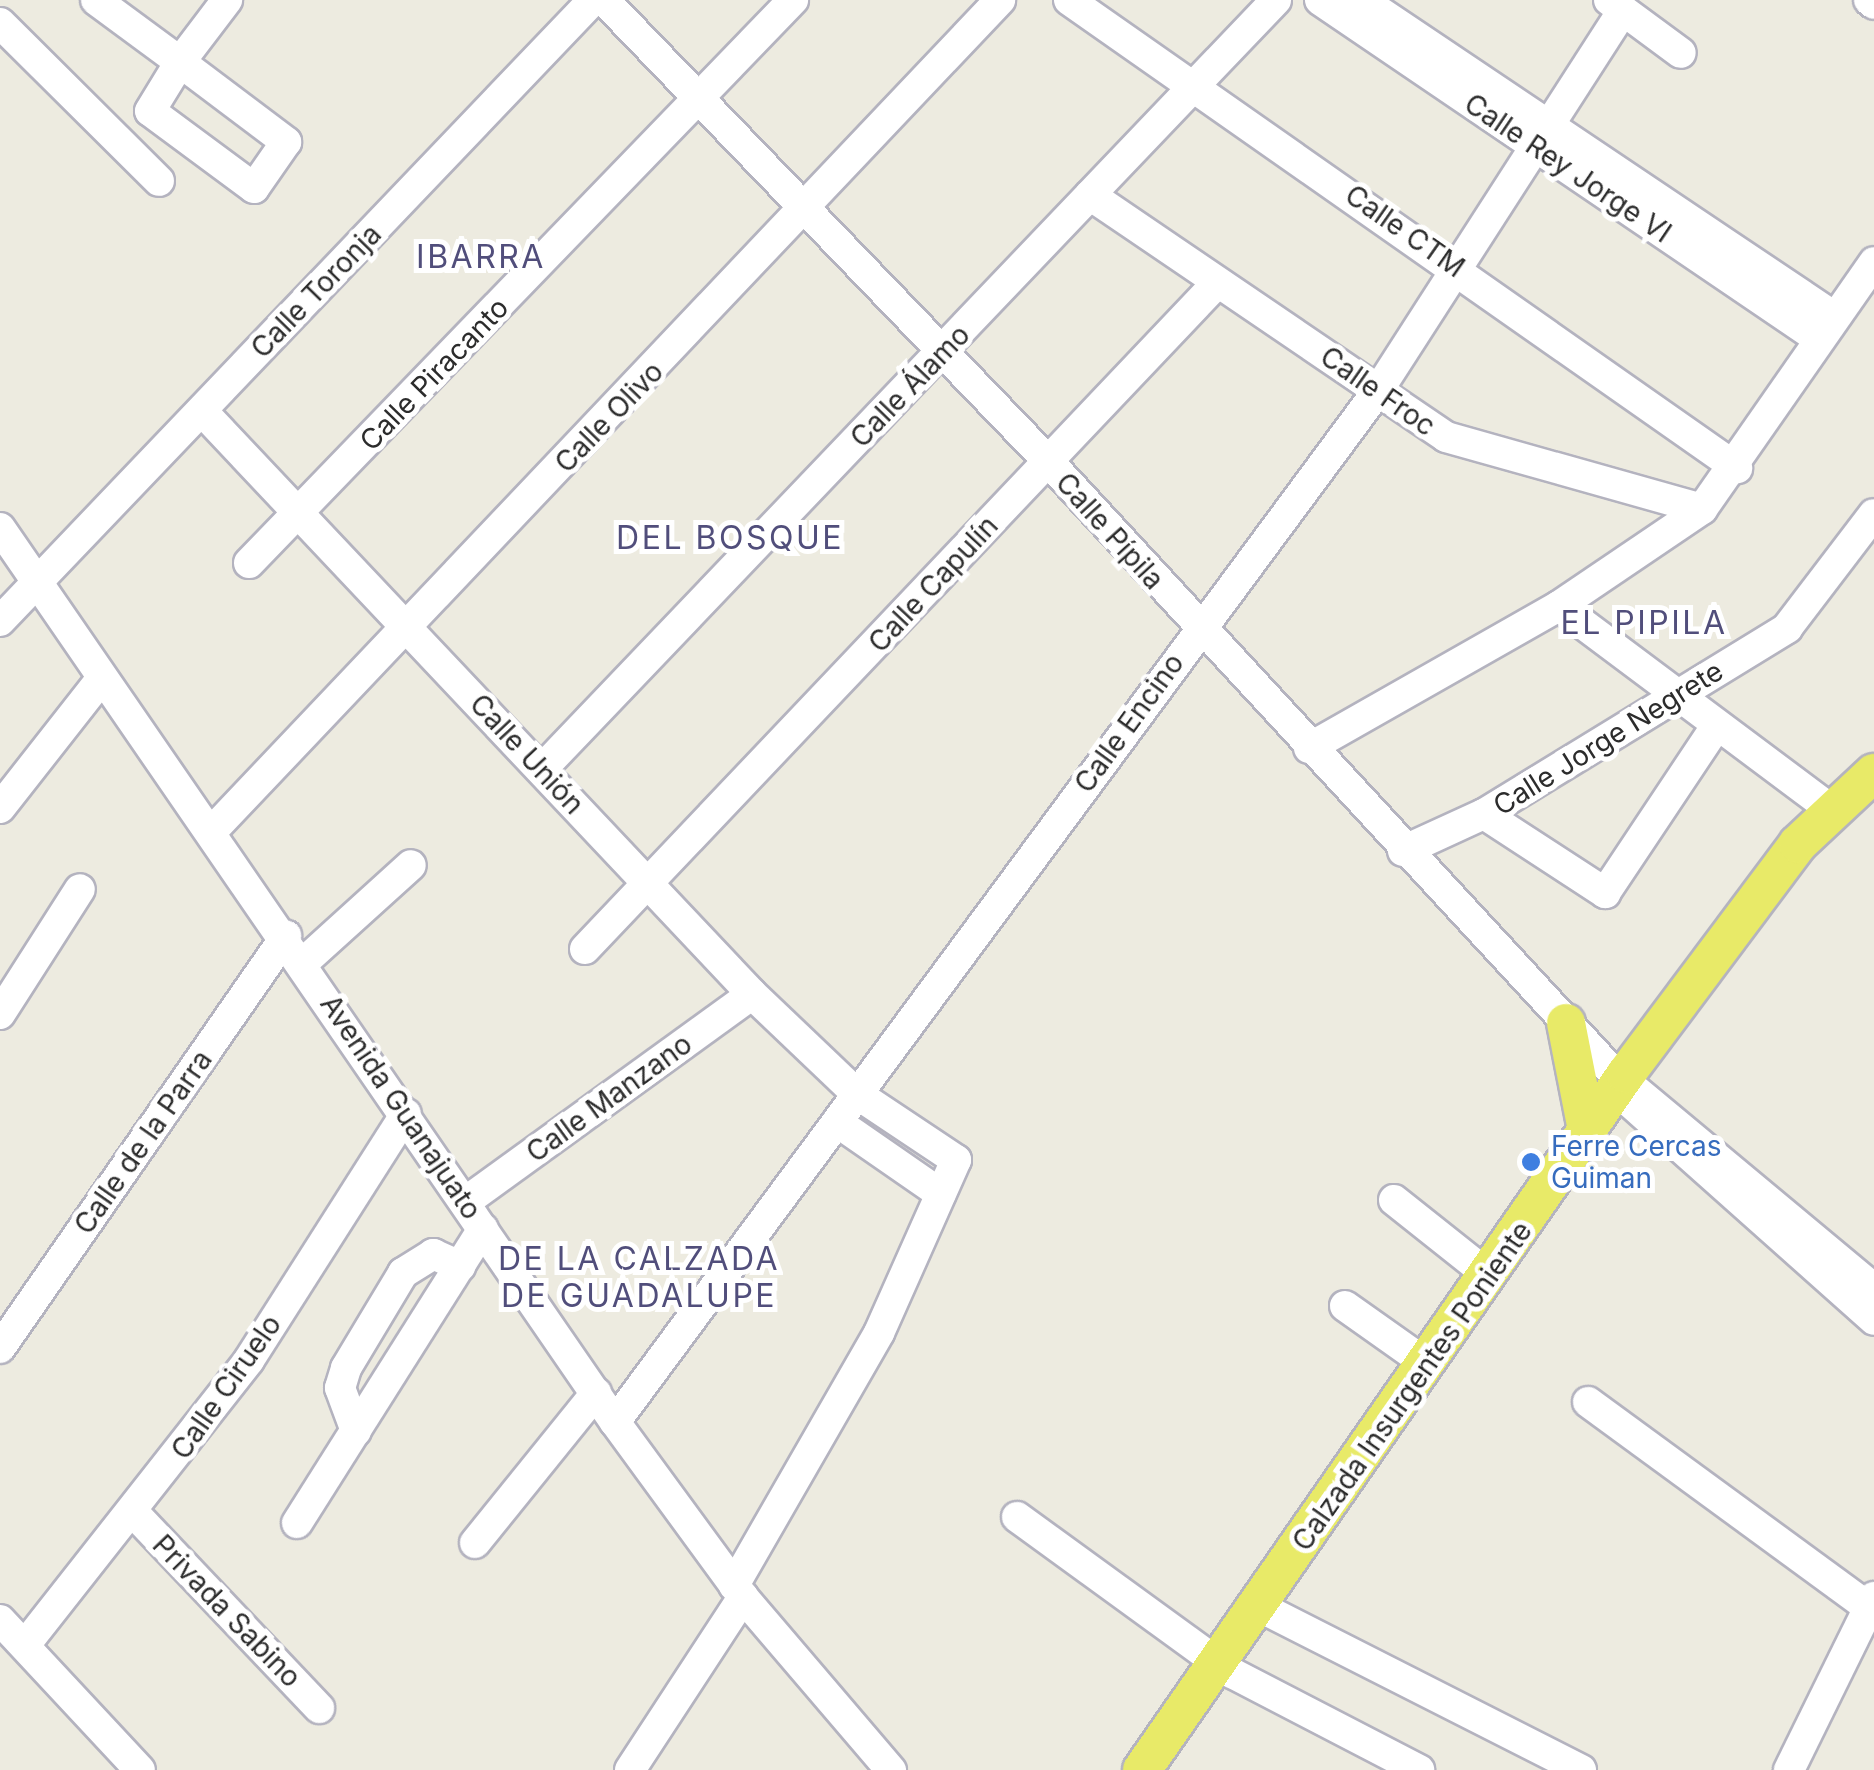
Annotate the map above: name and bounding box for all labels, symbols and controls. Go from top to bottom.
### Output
street label: Calle Rey Jorge VI [1458,86,1678,250]
street label: Calle CTM [1339,178,1471,284]
street label: Calle Toronja [244,217,388,365]
district label: IBARRA [416,238,546,276]
street label: Calle Piracanto [353,291,515,457]
street label: Calle Álamo [843,318,977,454]
street label: Calle Froc [1314,339,1442,443]
street label: Calle Olivo [548,355,670,479]
street label: Calle Pípila [1049,466,1171,596]
street label: Calle Capulín [861,509,1005,659]
district label: DEL BOSQUE [616,519,844,557]
district label: EL PIPILA [1560,604,1728,642]
street label: Calle Encino [1067,647,1191,799]
street label: Calle Jorge Negrete [1487,654,1729,822]
street label: Calle Unión [463,687,591,821]
street label: Avenida Guanajuato [313,989,489,1225]
street label: Calle Manzano [520,1027,698,1169]
street label: Calle de la Parra [67,1044,219,1240]
place label: Ferre Cercas Guiman [1551,1129,1722,1195]
marker: Ferre Cercas Guiman [1520,1151,1542,1173]
street label: Calzada Insurgentes Poniente [1285,1215,1539,1557]
district label: DE LA CALZADA DE GUADALUPE [498,1241,780,1316]
street label: Calle Ciruelo [164,1308,288,1466]
street label: Privada Sabino [146,1528,308,1694]

